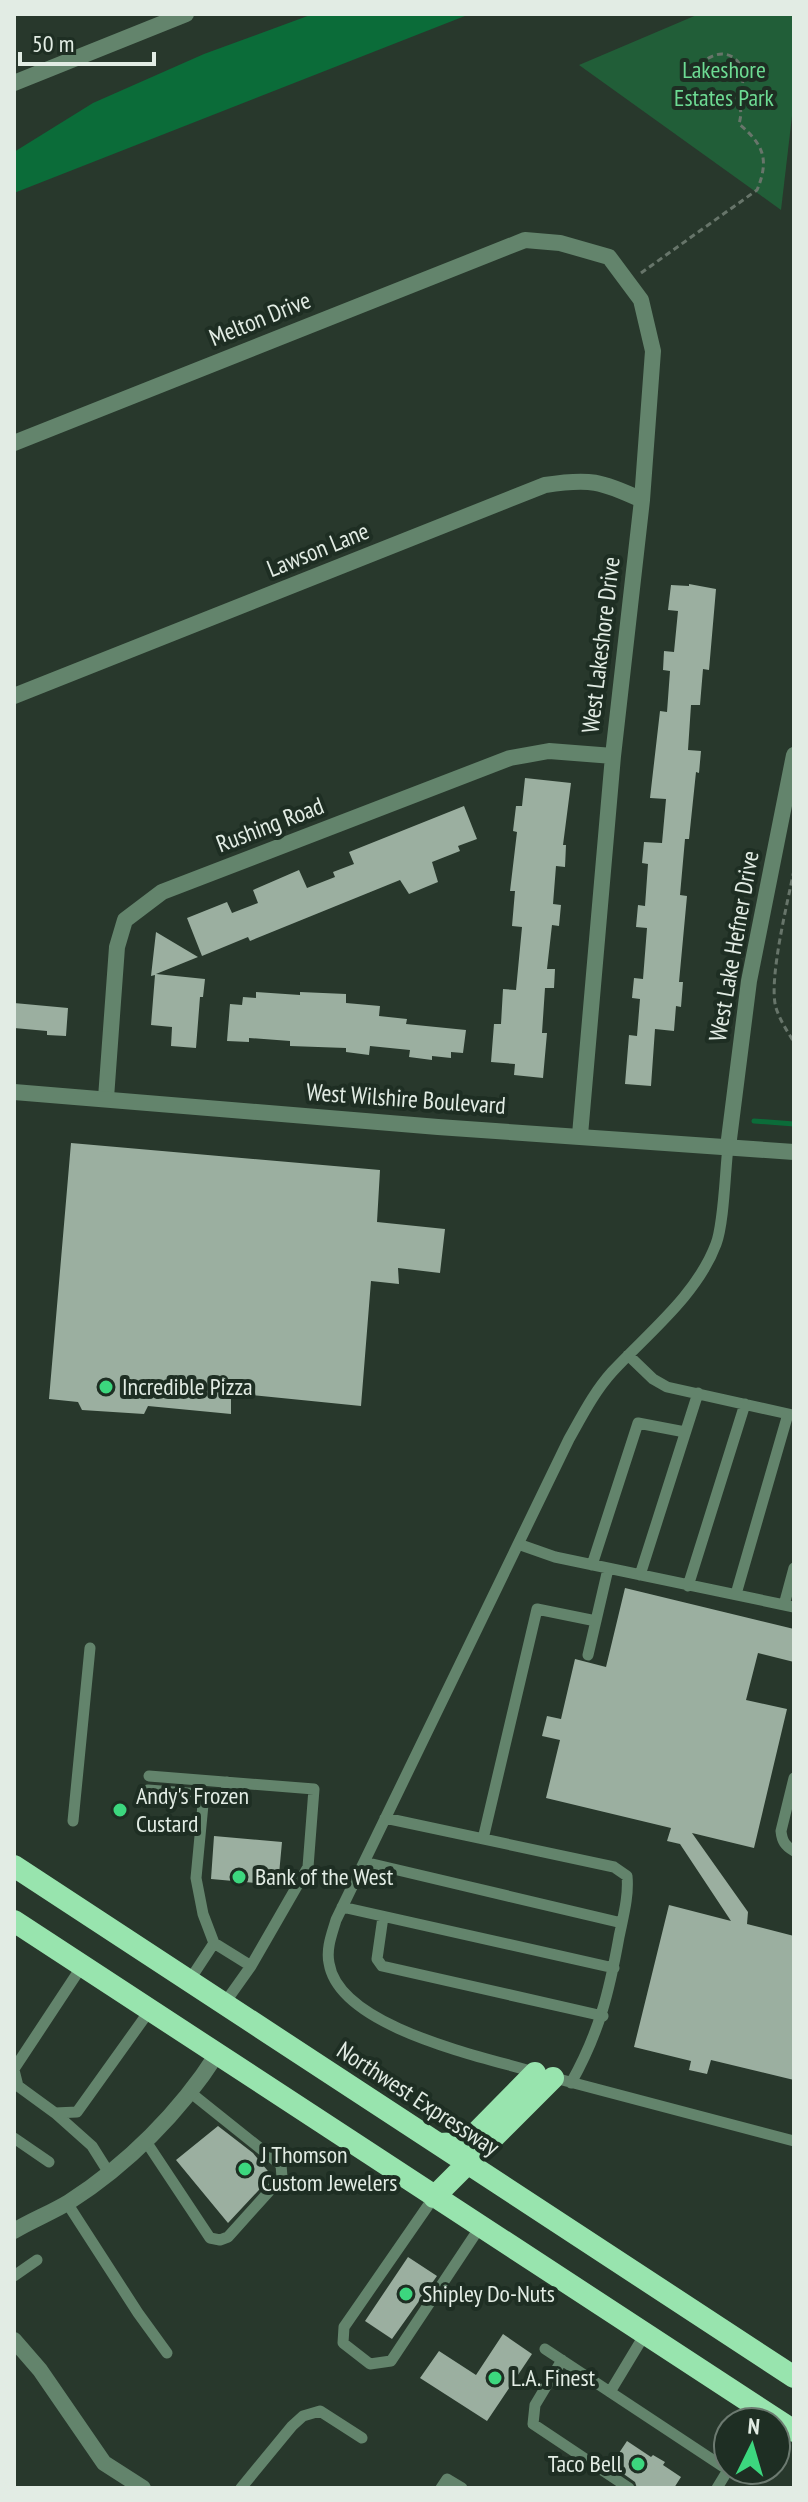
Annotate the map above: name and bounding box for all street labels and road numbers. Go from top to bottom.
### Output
street label: Melton Drive [204,284,315,353]
street label: Lawson Lane [262,515,373,584]
street label: West Lakeshore Drive [574,555,627,735]
street label: Rushing Road [212,790,328,859]
street label: West Lake Hefner Drive [701,848,766,1044]
street label: West Wilshire Boulevard [305,1076,507,1121]
street label: Northwest Expressway [331,2035,505,2163]

